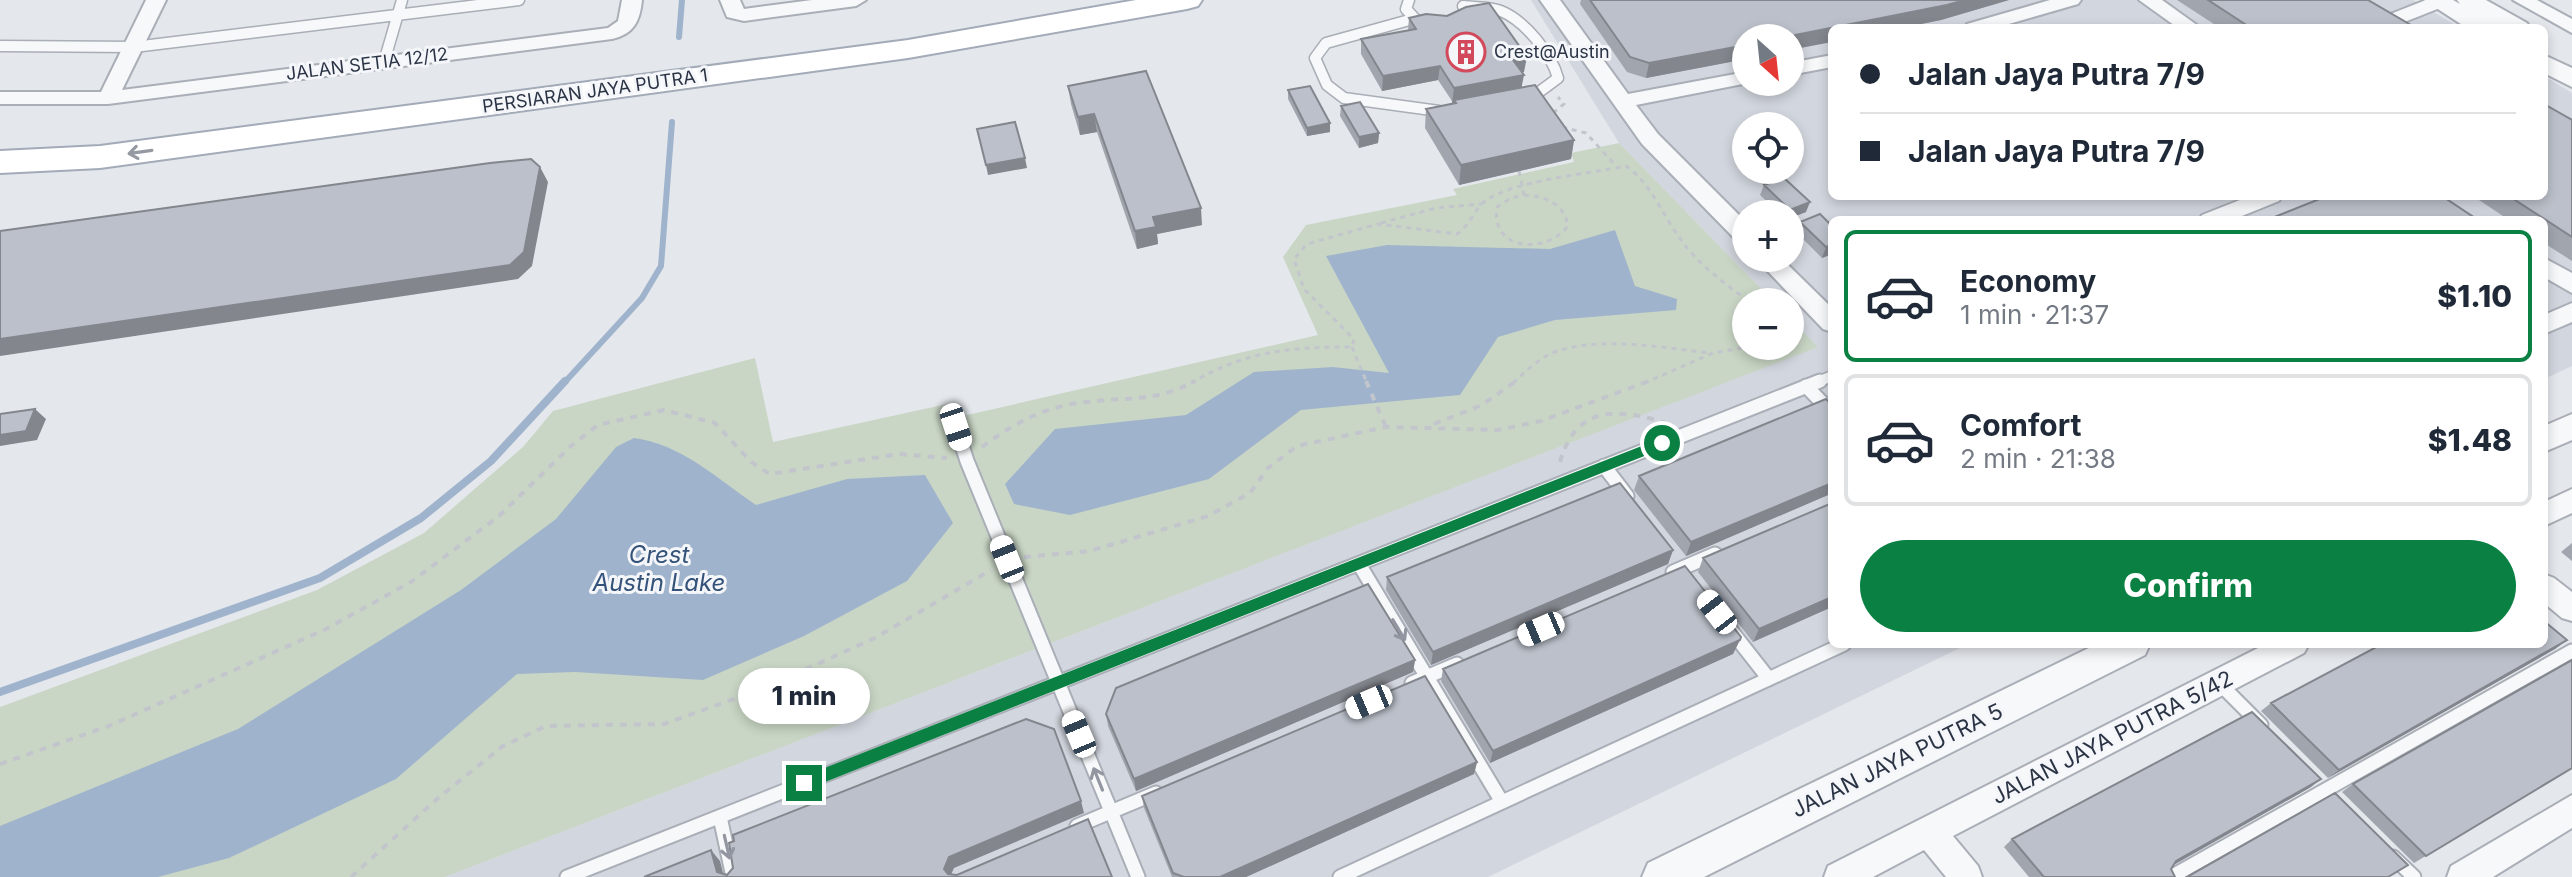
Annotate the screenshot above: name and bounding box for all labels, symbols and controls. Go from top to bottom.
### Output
north arrow [1732,24,1804,96]
map controls [1732,24,1804,360]
building icon: Crest@Austin [1445,31,1487,73]
place label: Crest@Austin [1494,41,1610,62]
street label: JALAN SETIA 12/12 [285,43,449,84]
text: Jalan Jaya Putra 7/9 [1908,56,2205,92]
street label: PERSIARAN JAYA PUTRA 1 [481,64,709,117]
button: locate [1732,112,1804,184]
text: Jalan Jaya Putra 7/9 [1908,133,2205,169]
one-way arrow [128,145,154,160]
button: + [1732,200,1804,272]
icon: car [1864,260,1936,332]
text: Economy [1960,263,2096,299]
text: $1.10 [2437,278,2512,314]
button: − [1732,288,1804,360]
text: 1 min · 21:37 [1960,299,2109,330]
car [937,400,975,454]
icon: car [1864,404,1936,476]
text: Comfort [1960,407,2081,443]
text: $1.48 [2428,422,2512,458]
route start [1644,425,1680,461]
text: 2 min · 21:38 [1960,443,2116,474]
car [987,532,1027,586]
water label: Crest Austin Lake [592,540,725,597]
button: Confirm [1860,540,2516,632]
car [1693,586,1741,638]
car [1514,609,1568,649]
one-way arrow [1391,618,1407,641]
street label: JALAN JAYA PUTRA 5/42 [1987,665,2237,809]
callout: 1 min [738,667,870,723]
text: 1 min [771,680,837,711]
car [1342,682,1396,722]
street label: JALAN JAYA PUTRA 5 [1787,698,2007,822]
car [1059,707,1099,761]
route end [786,765,822,801]
one-way arrow [1089,767,1104,792]
one-way arrow [720,833,735,859]

